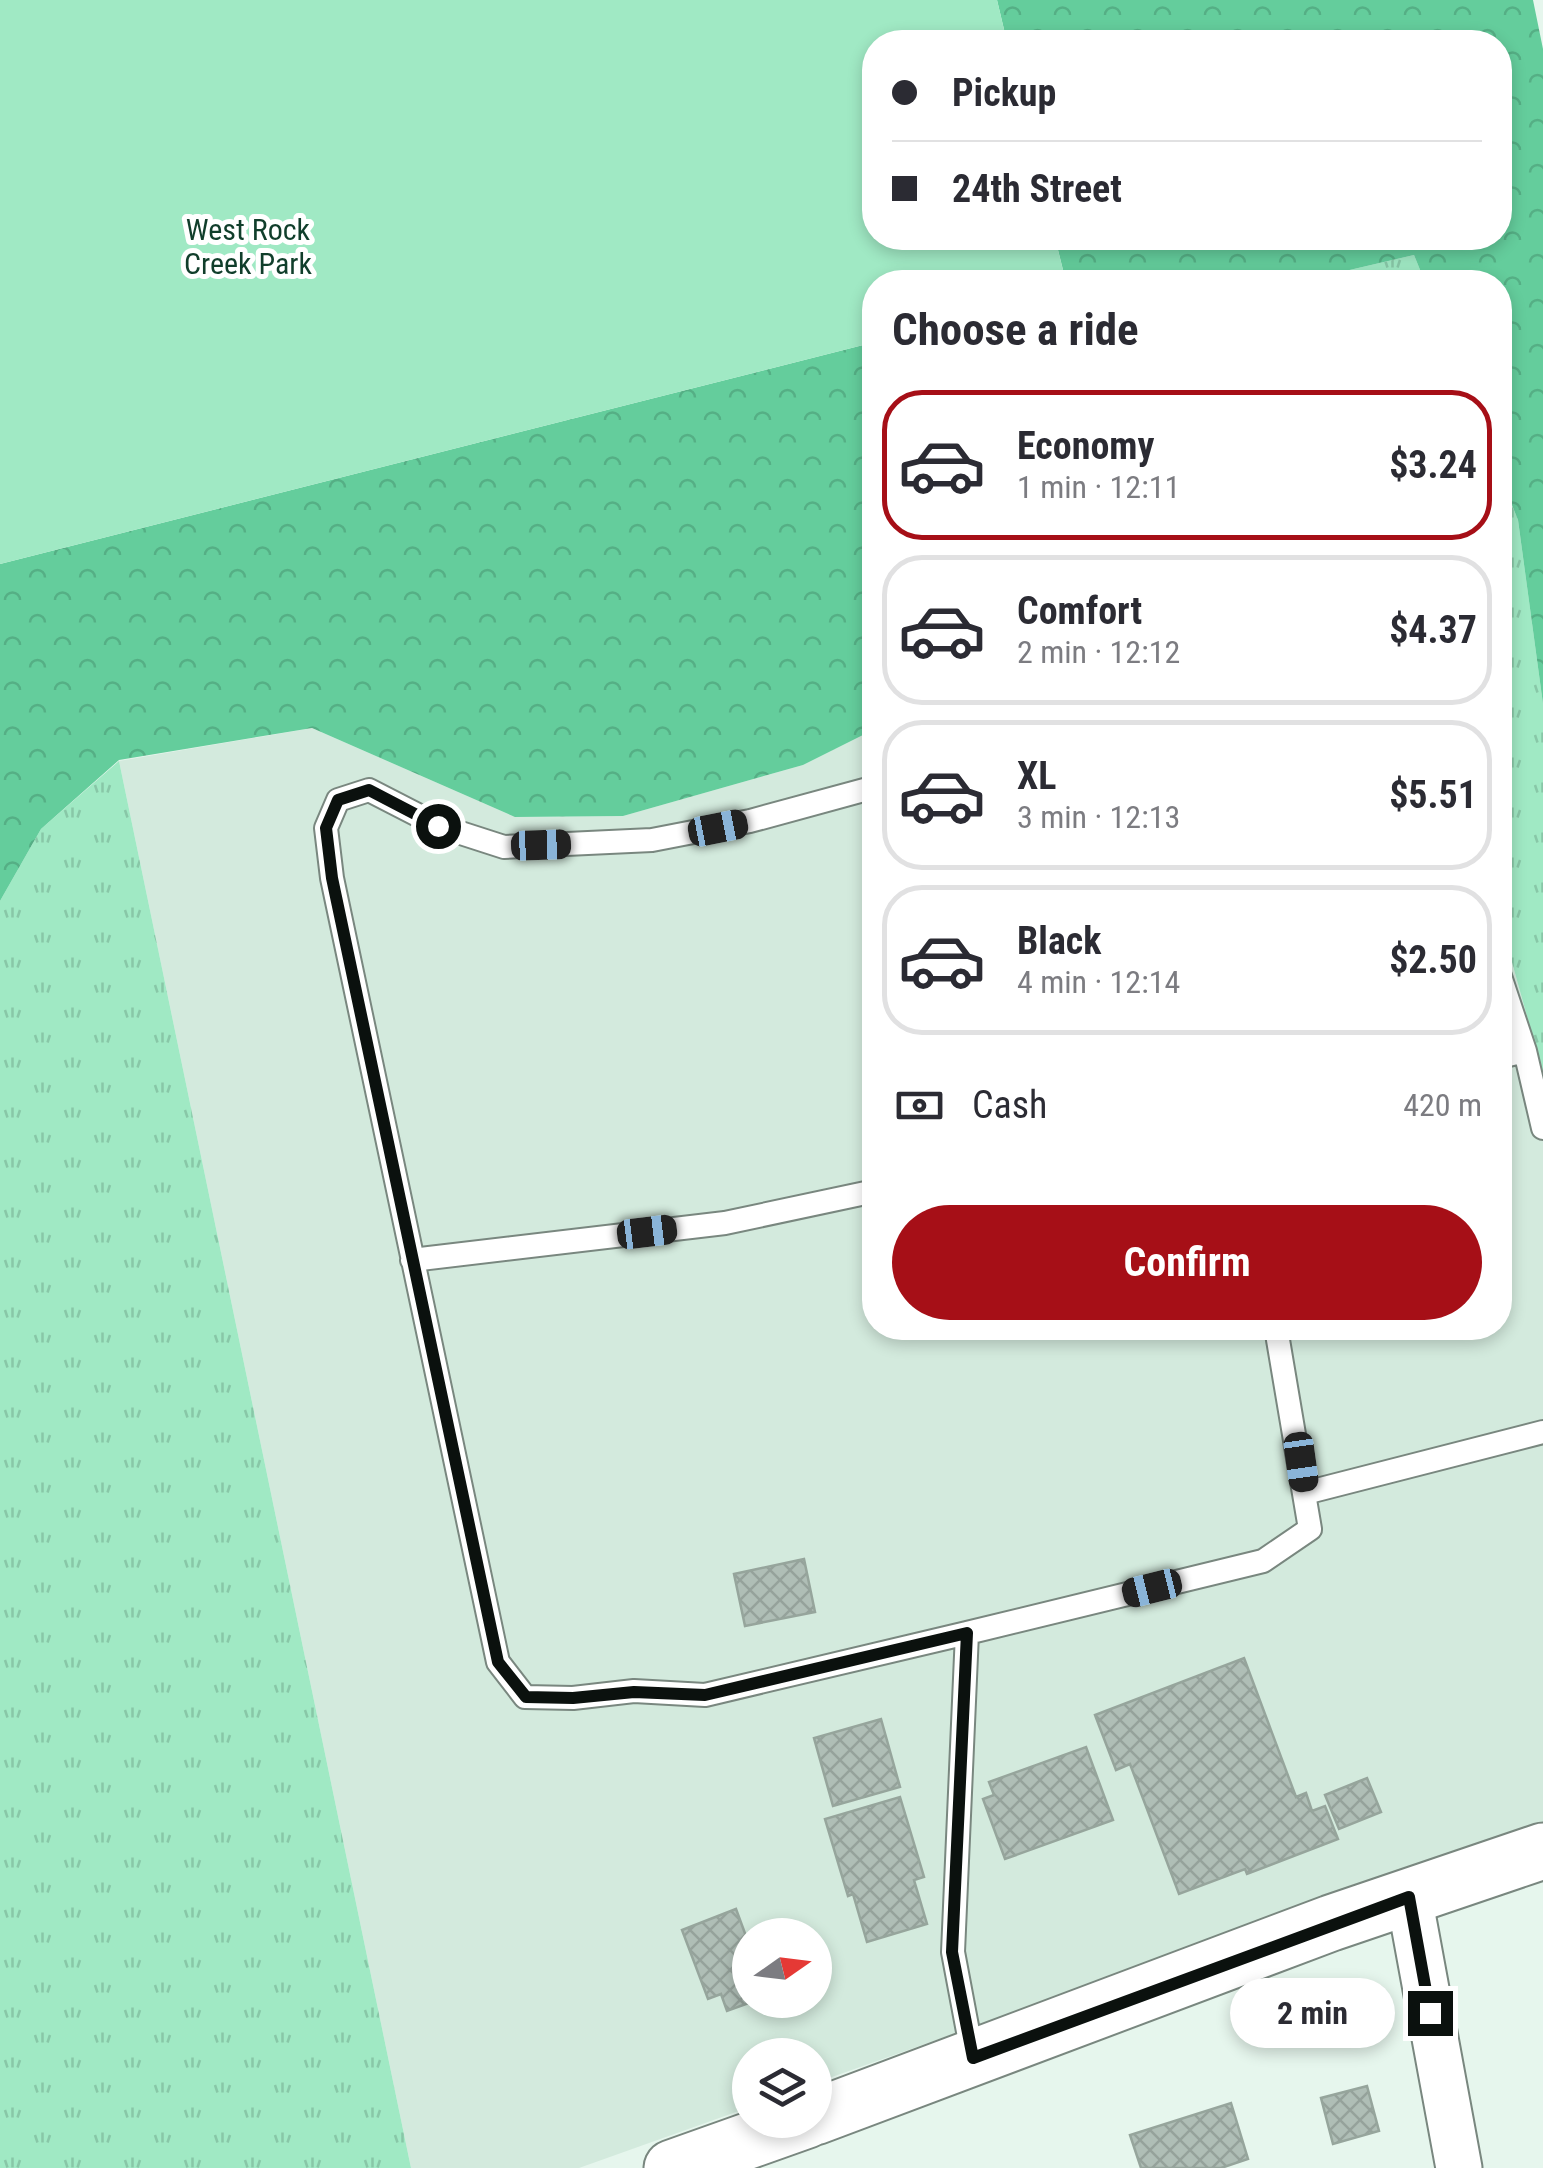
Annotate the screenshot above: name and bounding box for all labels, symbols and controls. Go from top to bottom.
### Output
text: Pickup [952,71,1056,115]
text: 24th Street [952,167,1122,211]
park label: West Rock Creek Park [184,212,312,281]
text: Choose a ride [892,303,1139,356]
icon: car [897,420,987,510]
text: Economy [1017,424,1154,468]
text: $3.24 [1389,443,1477,487]
text: 1 min · 12:11 [1017,468,1180,506]
icon: car [897,585,987,675]
text: Comfort [1017,589,1142,633]
text: $4.37 [1389,608,1477,652]
text: 2 min · 12:12 [1017,633,1180,671]
icon: car [897,750,987,840]
text: XL [1017,754,1056,798]
text: $5.51 [1389,773,1477,817]
text: 3 min · 12:13 [1017,798,1180,836]
route start [416,804,461,849]
car [686,808,750,848]
car [510,829,572,861]
icon: car [897,915,987,1005]
text: Black [1017,919,1101,963]
text: $2.50 [1389,938,1477,982]
text: 4 min · 12:14 [1017,963,1180,1001]
icon: cash [892,1078,947,1133]
text: Cash [972,1083,1047,1127]
text: 420 m [1403,1086,1482,1124]
button: Confirm [892,1205,1482,1320]
car [615,1213,679,1251]
car [1282,1430,1320,1494]
car [1119,1566,1185,1610]
north arrow [732,1918,832,2018]
map controls [732,1918,832,2138]
callout: 2 min [1230,1978,1395,2048]
route end [1408,1991,1453,2036]
text: 2 min [1277,1994,1348,2032]
button: layers [732,2038,832,2138]

